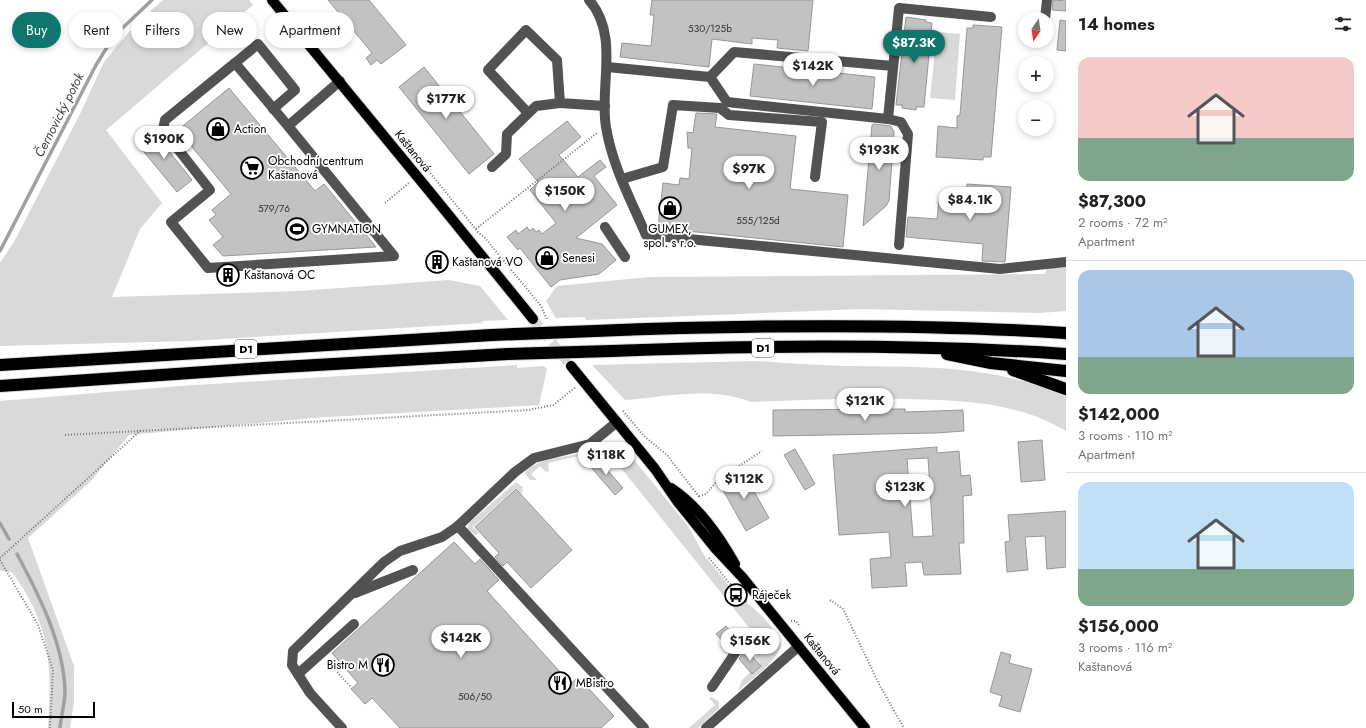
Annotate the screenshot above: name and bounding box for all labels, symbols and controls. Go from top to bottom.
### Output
chip: Buy [12,12,61,48]
chip: Rent [69,12,123,48]
chip: Filters [131,12,194,48]
chip: New [202,12,257,48]
chip: Apartment [265,12,354,48]
north arrow [1018,12,1054,48]
map controls [1018,12,1054,136]
text: 14 homes [1078,12,1155,36]
icon: filters [1332,13,1354,35]
house number: 530/125b [688,21,732,36]
pin: $87.3K [881,30,947,64]
text: $87.3K [892,33,936,52]
pin: $142K [785,53,841,87]
text: $142K [792,56,834,75]
button: + [1018,56,1054,92]
water label: Černovický potok [30,69,89,160]
icon: home [1180,83,1252,155]
pin: $177K [418,86,474,120]
text: $177K [426,89,466,108]
button: − [1018,100,1054,136]
shop icon: Action [205,116,231,142]
place label: Action [234,120,267,138]
pin: $190K [136,126,192,160]
street label: Kaštanová [390,126,436,176]
text: $190K [143,129,185,148]
pin: $193K [851,137,907,171]
text: $193K [859,140,899,159]
place label: Obchodní centrum Kaštanová [268,152,364,184]
supermarket icon: Obchodní centrum Kaštanová [239,155,265,181]
pin: $97K [725,156,773,190]
text: $97K [732,159,766,178]
pin: $150K [537,178,593,212]
text: $150K [545,181,585,200]
pin: $84.1K [937,187,1003,221]
text: $87,300 [1078,189,1146,213]
text: $84.1K [947,190,993,209]
shop icon: GUMEX, spol. s r.o. [657,195,683,221]
house number: 579/76 [258,201,290,216]
house number: 555/125d [736,213,780,228]
text: 2 rooms · 72 m² [1078,213,1168,232]
sports icon: GYMNATION [284,216,310,242]
place label: GYMNATION [312,220,381,238]
place label: GUMEX, spol. s r.o. [643,220,697,252]
text: Apartment [1078,232,1135,251]
shop icon: Senesi [534,245,560,271]
building icon: Kaštanová VO [424,249,450,275]
place label: Senesi [562,249,595,267]
place label: Kaštanová VO [452,253,523,271]
building icon: Kaštanová OC [215,262,241,288]
place label: Kaštanová OC [244,266,315,284]
icon: home [1180,296,1252,368]
road number: D1 [752,339,774,357]
road number: D1 [235,340,257,358]
pin: $121K [837,388,893,422]
text: $121K [846,391,884,410]
text: $142,000 [1078,402,1160,426]
text: 3 rooms · 110 m² [1078,426,1173,445]
pin: $118K [578,442,634,476]
text: $118K [587,445,625,464]
text: Apartment [1078,445,1135,464]
pin: $112K [716,466,772,500]
text: $112K [725,469,763,488]
pin: $123K [877,474,933,508]
text: $123K [885,477,925,496]
icon: home [1180,508,1252,580]
bus stop icon: Ráječek [723,582,749,608]
place label: Ráječek [752,586,792,604]
text: $156,000 [1078,614,1159,638]
pin: $142K [433,625,489,659]
text: $142K [440,628,482,647]
pin: $156K [722,628,778,662]
street label: Kaštanová [799,629,845,679]
text: $156K [730,631,770,650]
text: 3 rooms · 116 m² [1078,638,1172,657]
restaurant icon: Bistro M [370,652,396,678]
place label: Bistro M [327,656,368,674]
text: Kaštanová [1078,657,1132,676]
restaurant icon: MBistro [547,670,573,696]
place label: MBistro [576,674,614,692]
house number: 506/50 [458,689,492,704]
scale bar [12,700,95,719]
text: 50 m [18,701,43,717]

